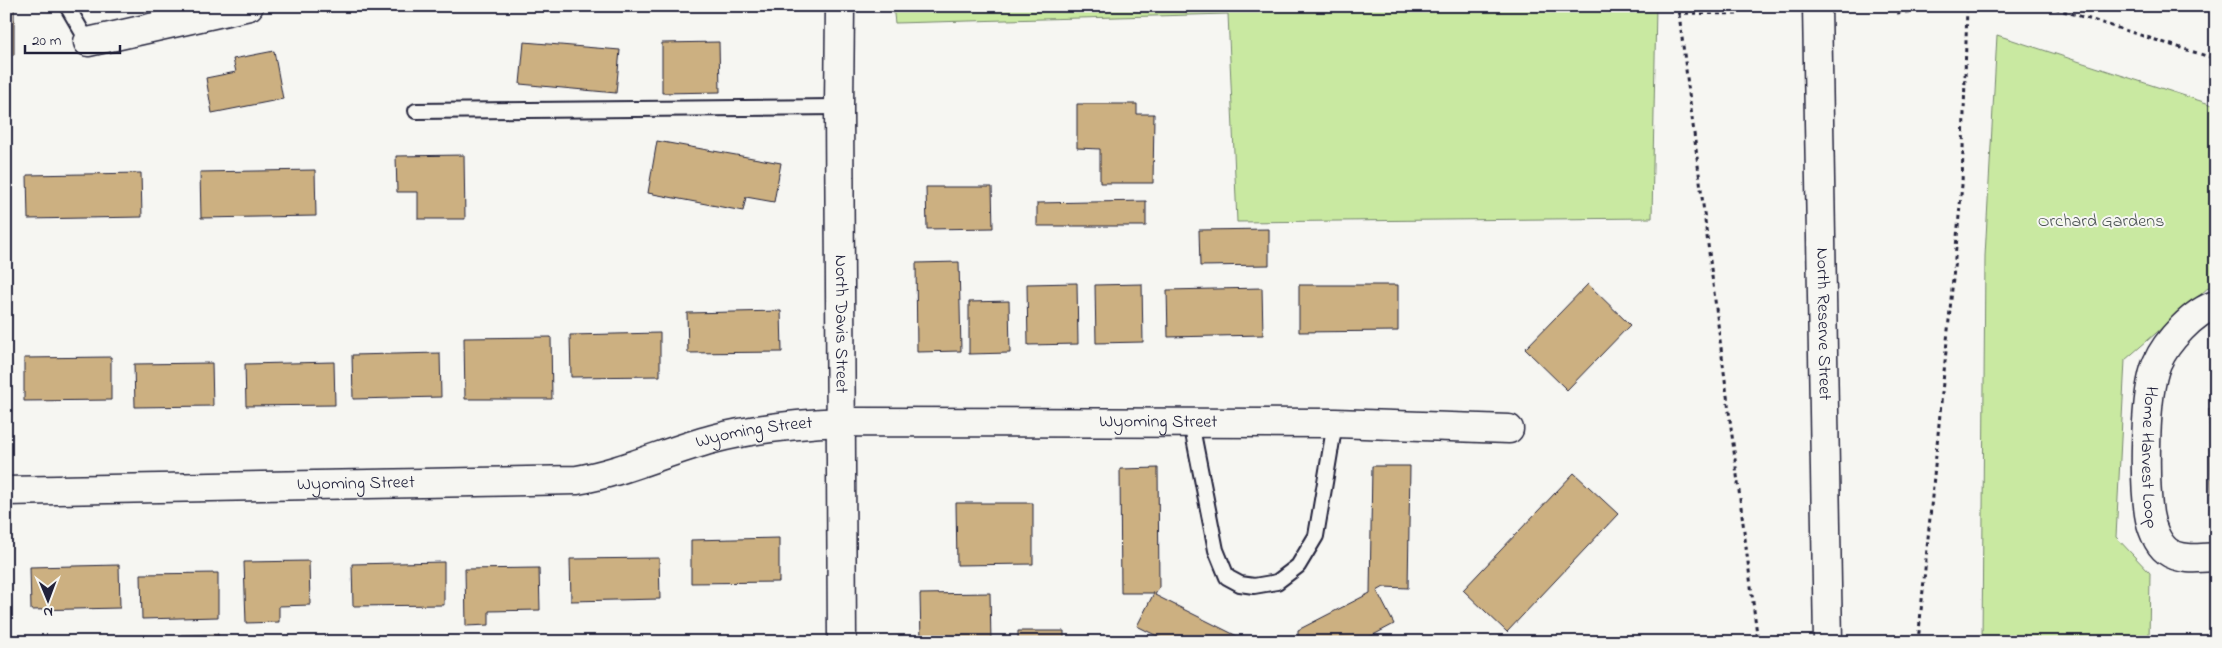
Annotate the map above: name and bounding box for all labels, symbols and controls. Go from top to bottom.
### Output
scale bar [25,22,120,54]
text: 20 m [32,30,62,52]
park label: Orchard Gardens [2038,209,2164,235]
street label: North Reserve Street [1808,247,1837,400]
street label: North Davis Street [827,255,854,393]
street label: Home Harvest Loop [2133,384,2165,532]
street label: Wyoming Street [1099,410,1217,437]
street label: Wyoming Street [693,411,813,456]
street label: Wyoming Street [297,470,415,498]
north arrow [22,576,72,626]
text: N [43,601,53,622]

